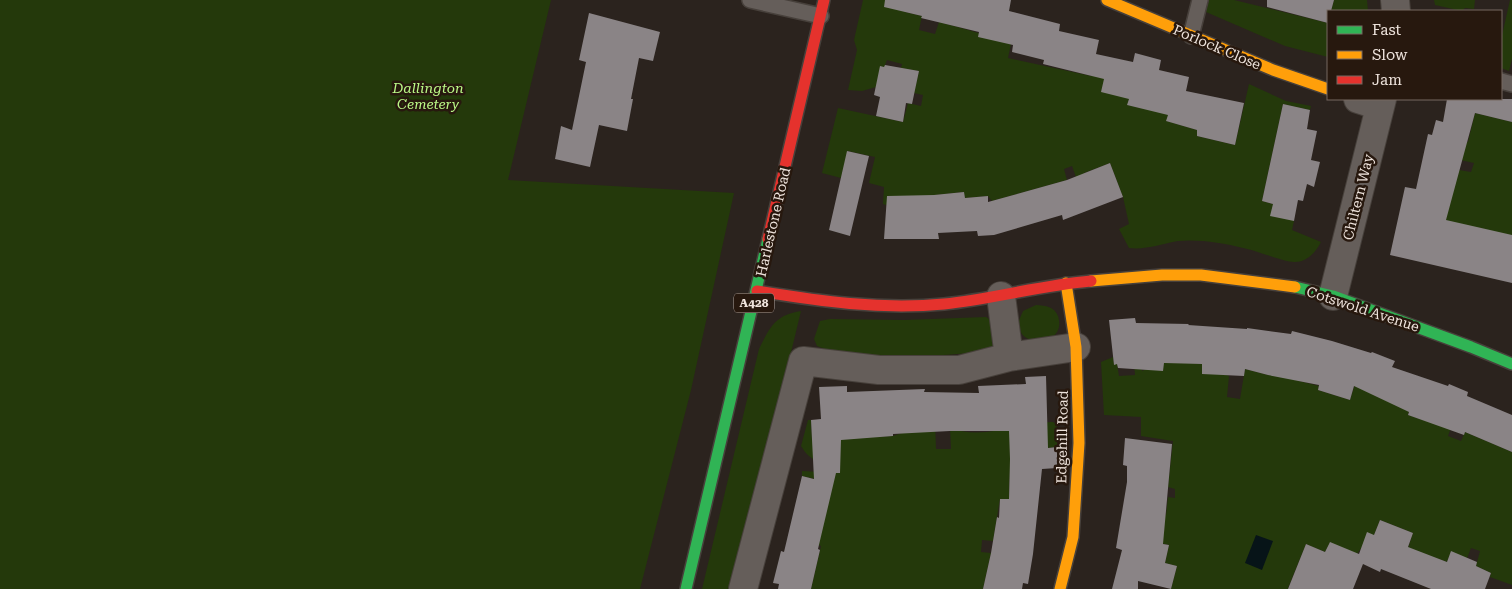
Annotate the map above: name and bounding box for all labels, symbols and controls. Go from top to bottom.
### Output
legend [1327,10,1502,100]
street label: Porlock Close [1171,21,1263,73]
text: Fast [1372,21,1402,39]
text: Slow [1372,46,1408,64]
text: Jam [1372,71,1402,89]
park label: Dallington Cemetery [391,80,464,112]
street label: Chiltern Way [1340,152,1377,242]
street label: Harlestone Road [753,166,793,278]
street label: Cotswold Avenue [1305,283,1422,335]
road number: A428 [734,294,774,312]
street label: Edgehill Road [1053,390,1071,484]

